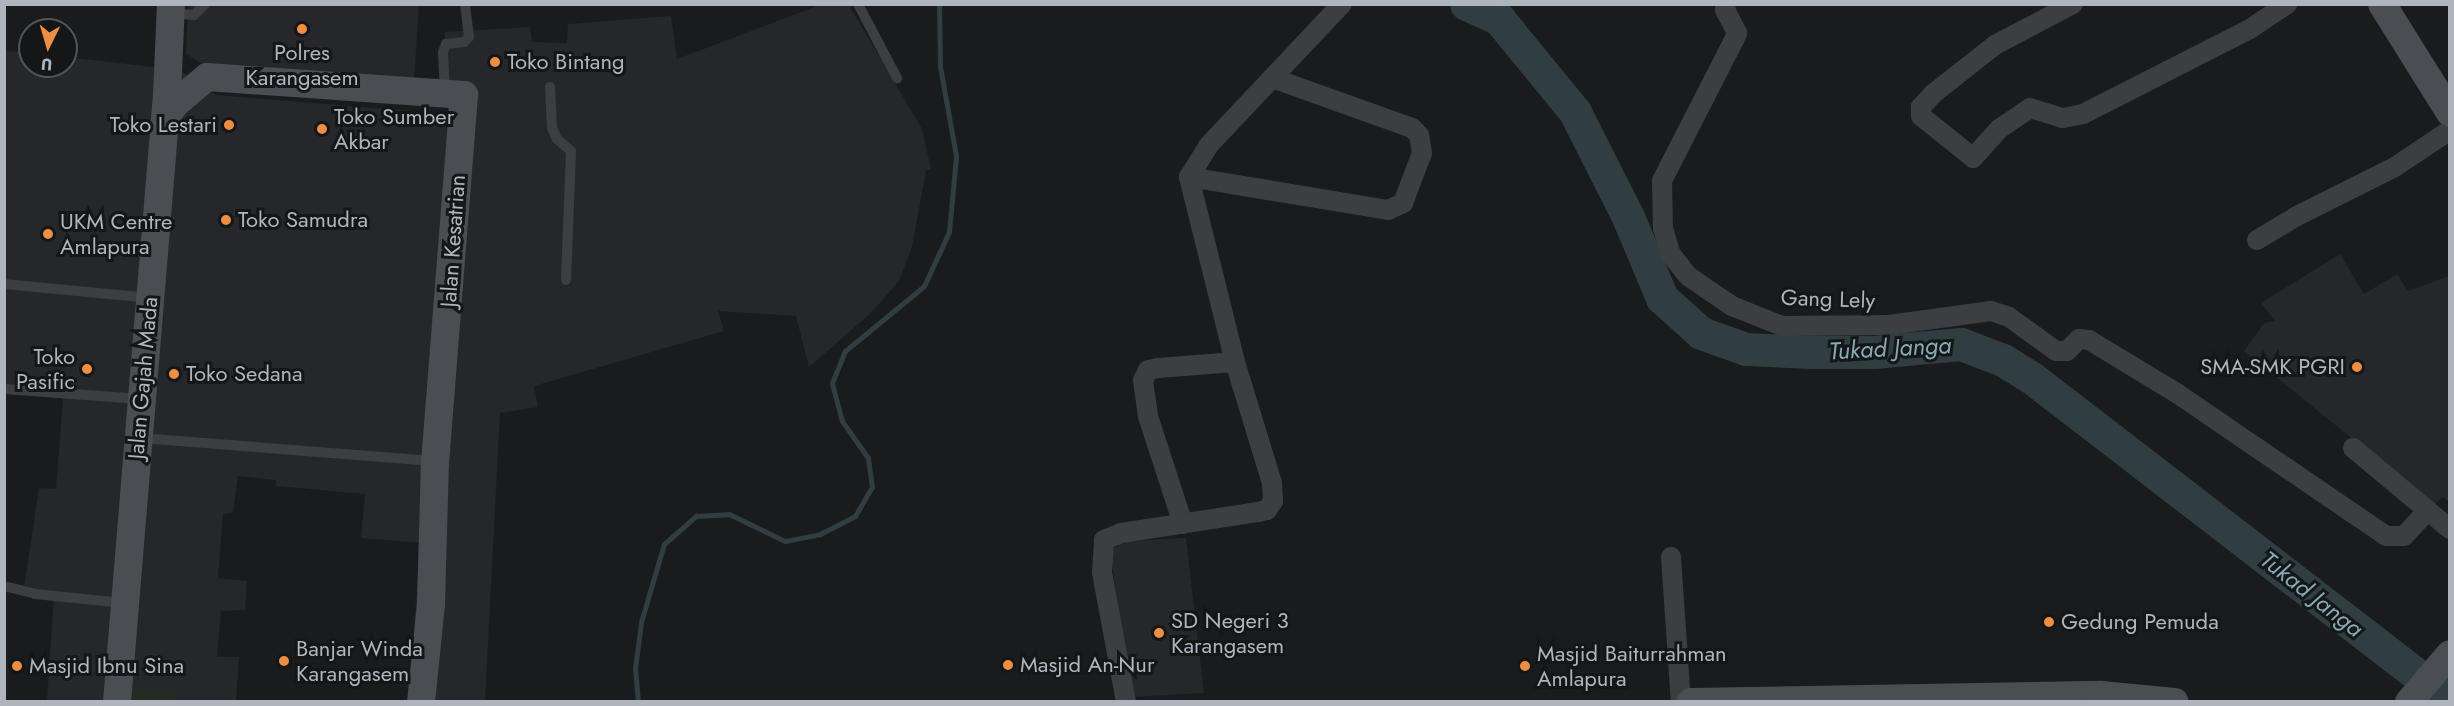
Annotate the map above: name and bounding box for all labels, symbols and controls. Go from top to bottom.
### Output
north arrow [18,18,78,78]
marker: Polres Karangasem [295,22,309,36]
place label: Polres Karangasem [245,39,359,90]
place label: Toko Bintang [507,49,625,75]
text: U [40,52,53,76]
marker: Toko Bintang [488,55,502,69]
place label: Toko Sumber Akbar [334,103,454,154]
place label: Toko Lestari [110,112,217,138]
marker: Toko Lestari [222,118,236,132]
marker: Toko Sumber Akbar [315,122,329,136]
street label: Jalan Kesatrian [435,174,471,308]
place label: Toko Samudra [238,207,368,233]
place label: UKM Centre Amlapura [60,208,172,260]
marker: Toko Samudra [219,213,233,227]
marker: UKM Centre Amlapura [41,227,55,241]
street label: Gang Lely [1780,284,1876,314]
street label: Jalan Gajah Mada [123,296,163,460]
water label: Tukad Janga [1828,330,1952,366]
place label: Toko Pasific [16,343,75,394]
place label: SMA-SMK PGRI [2200,354,2345,380]
marker: SMA-SMK PGRI [2350,360,2364,374]
place label: Toko Sedana [186,361,303,387]
marker: Toko Pasific [80,362,94,376]
marker: Toko Sedana [167,367,181,381]
water label: Tukad Janga [2255,545,2369,643]
place label: SD Negeri 3 Karangasem [1171,607,1289,658]
place label: Gedung Pemuda [2061,609,2219,635]
marker: Gedung Pemuda [2042,615,2056,629]
marker: SD Negeri 3 Karangasem [1152,626,1166,640]
place label: Banjar Winda Karangasem [296,635,423,686]
place label: Masjid Baiturrahman Amlapura [1537,640,1727,692]
place label: Masjid An-Nur [1020,652,1154,678]
place label: Masjid Ibnu Sina [29,653,184,679]
marker: Banjar Winda Karangasem [277,654,291,668]
marker: Masjid An-Nur [1001,658,1015,672]
marker: Masjid Ibnu Sina [10,659,24,673]
marker: Masjid Baiturrahman Amlapura [1518,659,1532,673]

